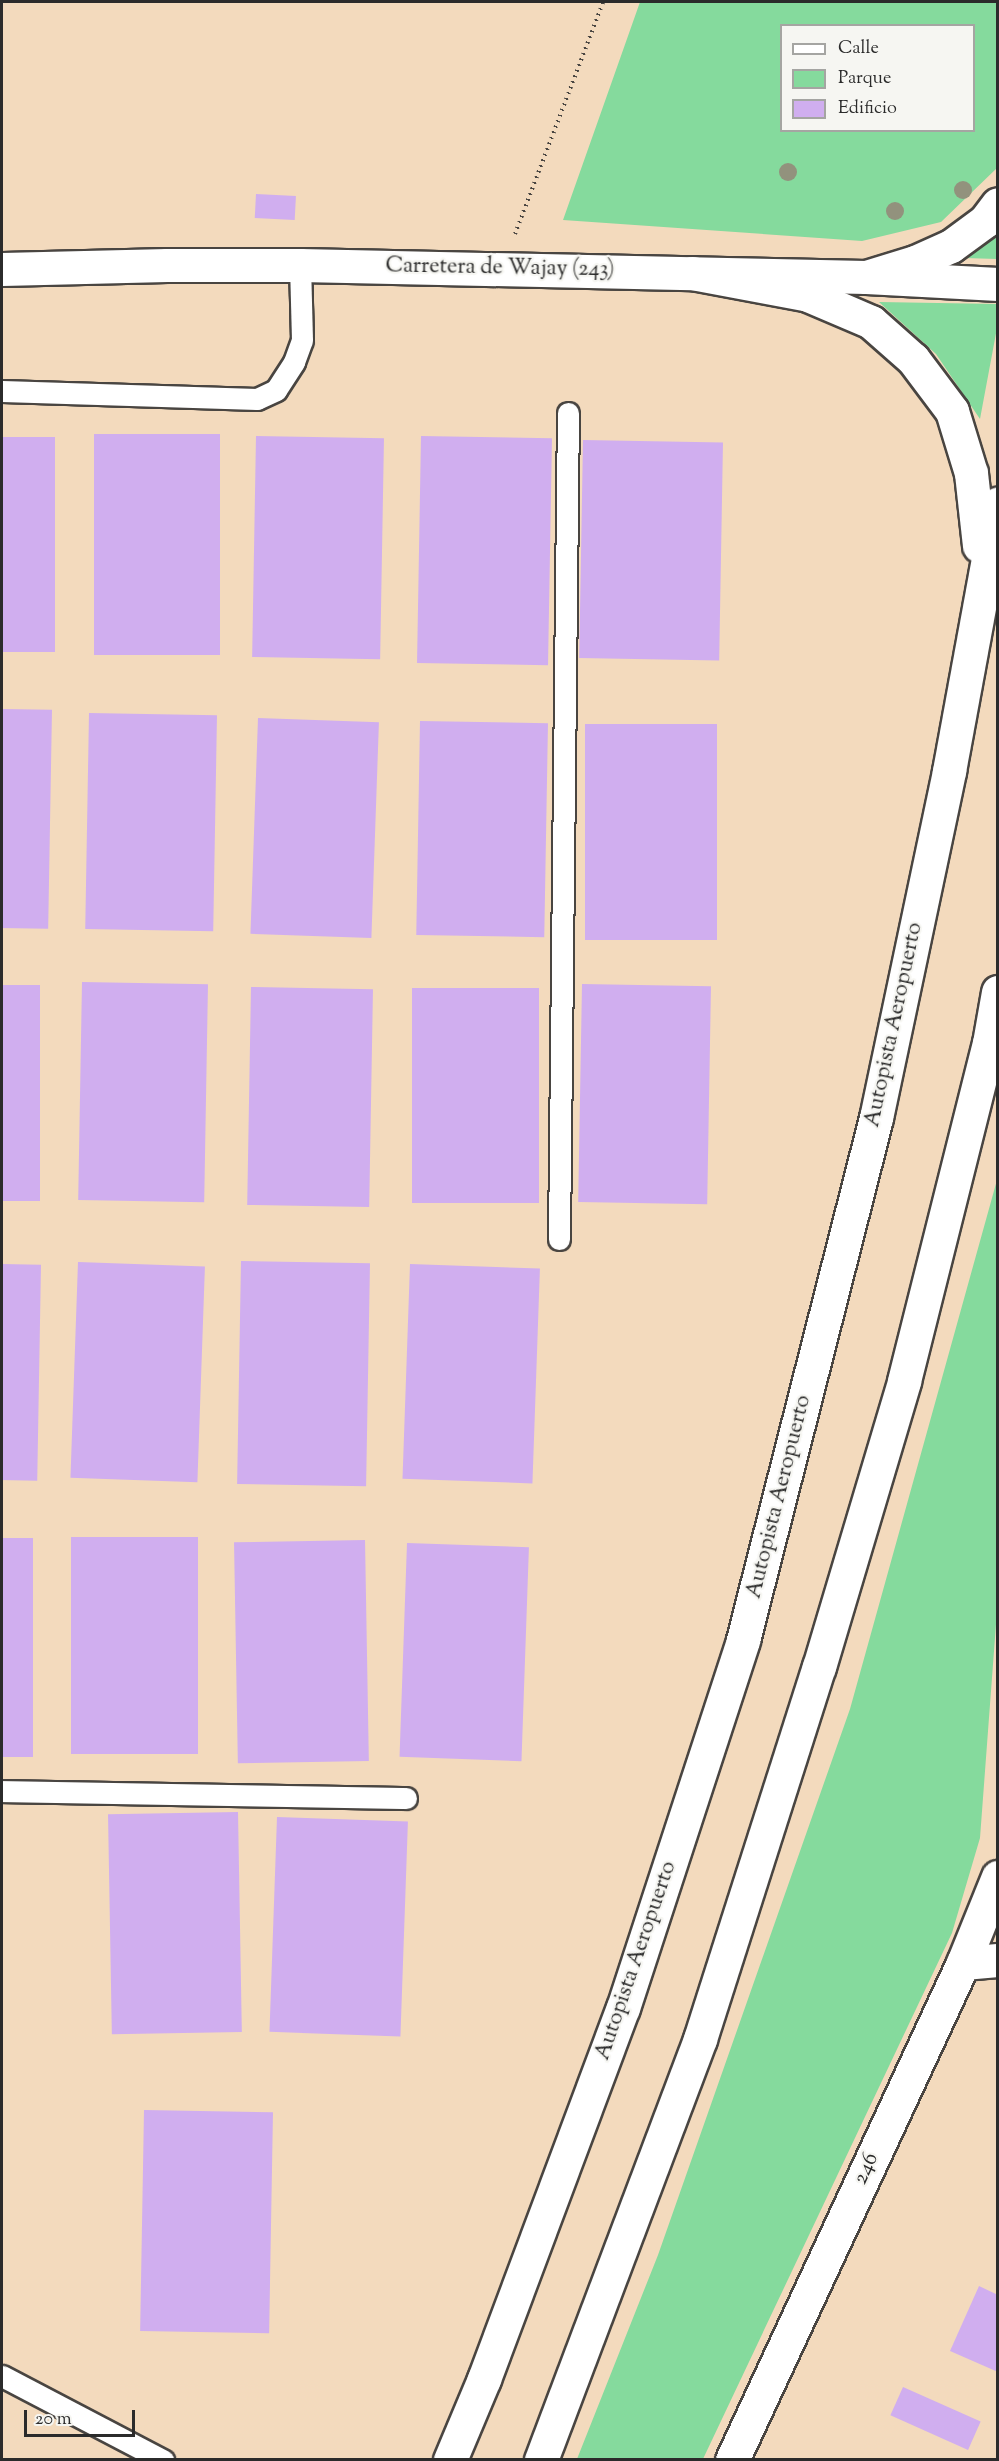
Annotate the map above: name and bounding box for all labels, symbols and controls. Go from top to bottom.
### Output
legend [780,24,975,132]
text: Calle [838,36,879,62]
text: Parque [838,66,891,92]
text: Edificio [838,96,897,122]
street label: Carretera de Wajay (243) [385,254,615,284]
street label: Autopista Aeropuerto [860,920,930,1130]
street label: Autopista Aeropuerto [742,1393,818,1601]
street label: Autopista Aeropuerto [591,1858,683,2064]
street label: 246 [848,2149,886,2189]
scale bar [27,2398,138,2436]
text: 20 m [35,2407,72,2433]

